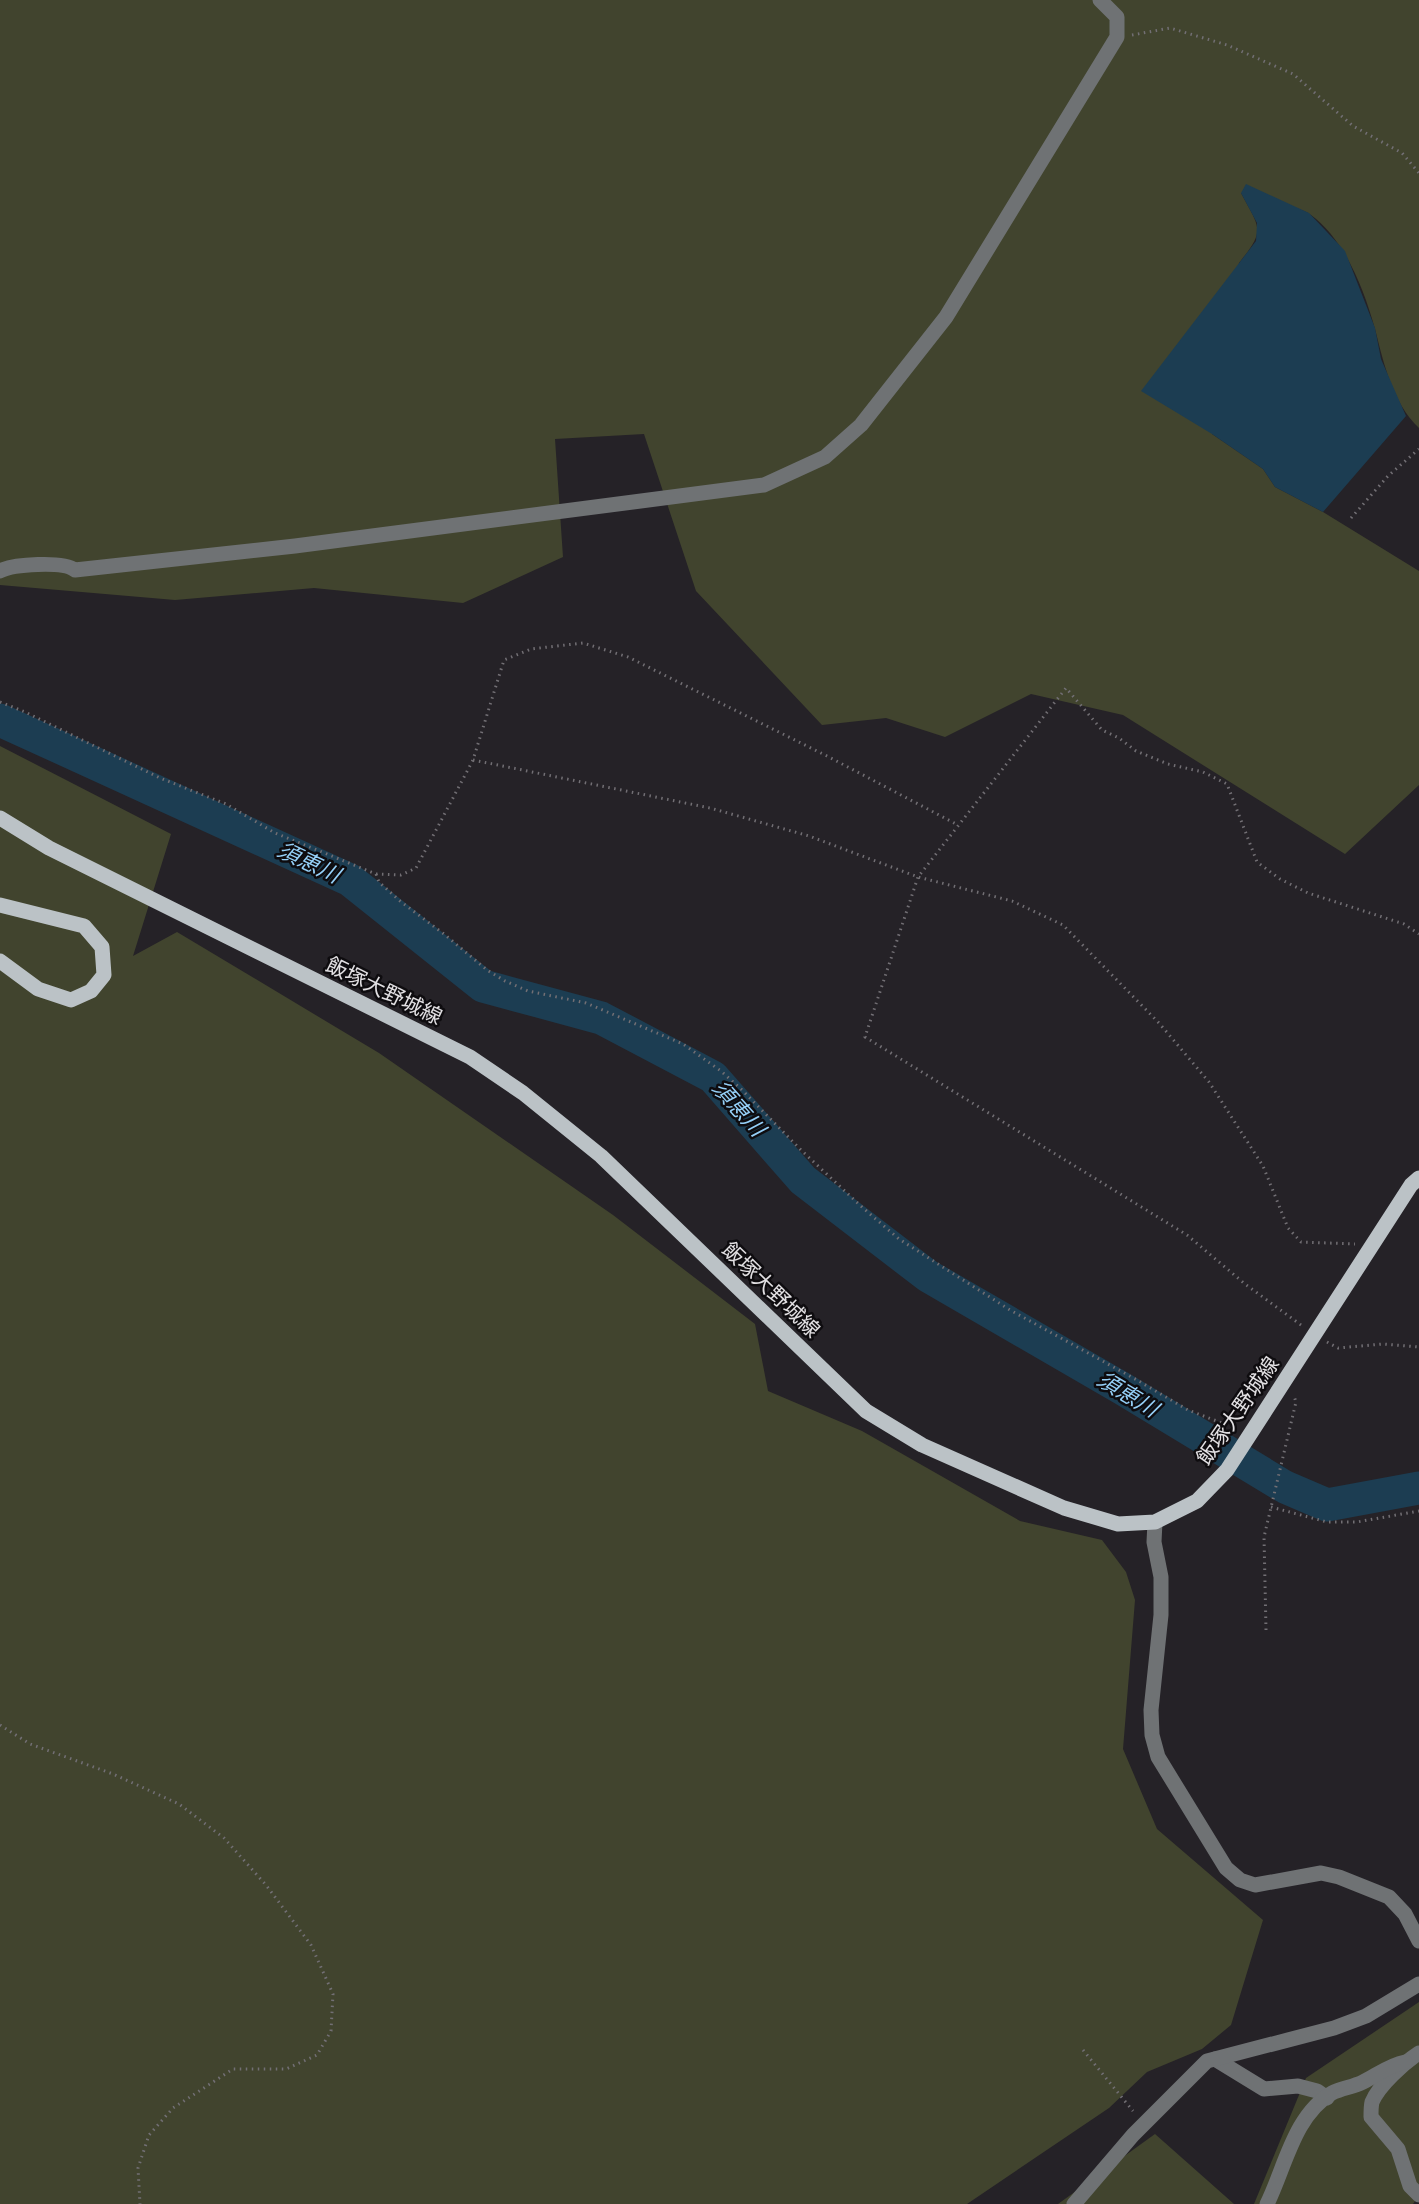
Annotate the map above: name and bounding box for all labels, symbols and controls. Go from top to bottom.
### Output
water label: 須恵川 [274,838,345,888]
street label: 飯塚大野城線 [323,953,445,1029]
water label: 須恵川 [708,1076,771,1142]
street label: 飯塚大野城線 [718,1238,824,1342]
street label: 飯塚大野城線 [1193,1353,1283,1469]
water label: 須恵川 [1094,1368,1164,1422]

